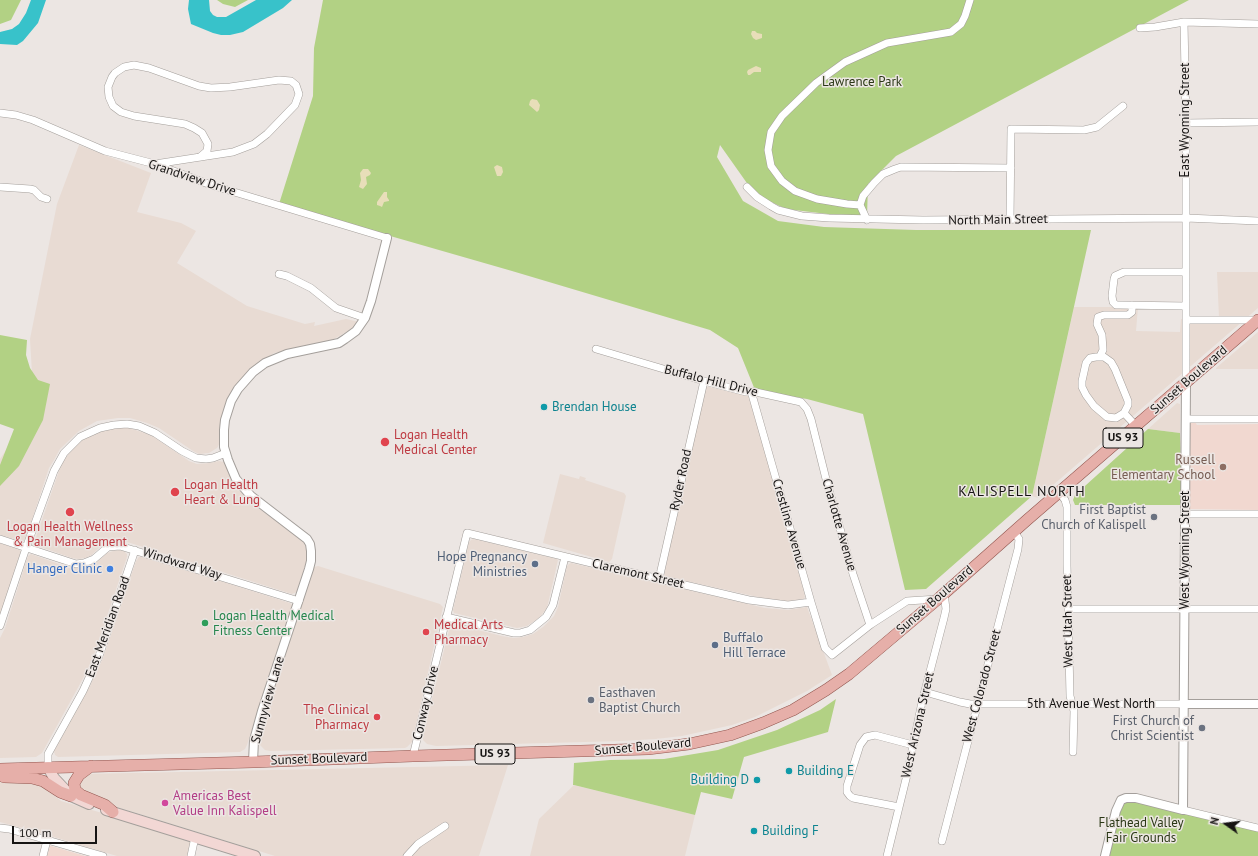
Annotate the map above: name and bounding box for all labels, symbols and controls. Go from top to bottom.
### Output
street label: East Wyoming Street [1177,62,1193,178]
park label: Lawrence Park [822,74,902,90]
street label: Grandview Drive [146,156,238,200]
street label: North Main Street [948,211,1048,229]
street label: Sunset Boulevard [1147,342,1231,418]
street label: Buffalo Hill Drive [663,362,759,400]
place label: Brendan House [552,399,637,415]
marker: Brendan House [539,402,549,412]
place label: Logan Health Medical Center [394,427,477,458]
road number: US 93 [1103,428,1143,448]
marker: Logan Health Medical Center [379,436,391,448]
street label: Ryder Road [667,448,695,512]
place label: Russell Elementary School [1111,452,1215,483]
marker: Russell Elementary School [1218,462,1228,472]
place label: Logan Health Heart & Lung [184,477,260,508]
street label: Crestline Avenue [769,477,809,571]
street label: Charlotte Avenue [818,477,860,573]
district label: KALISPELL NORTH [958,484,1086,500]
marker: Logan Health Heart & Lung [169,486,181,498]
street label: West Wyoming Street [1177,491,1193,609]
place label: First Baptist Church of Kalispell [1041,502,1146,533]
marker: Logan Health Wellness & Pain Management [64,506,76,518]
marker: First Baptist Church of Kalispell [1149,512,1159,522]
place label: Logan Health Wellness & Pain Management [7,519,133,550]
street label: Windward Way [141,545,223,583]
place label: Hope Pregnancy Ministries [437,549,527,580]
street label: Claremont Street [590,556,686,592]
marker: Hope Pregnancy Ministries [530,559,540,569]
place label: Hanger Clinic [27,561,102,577]
street label: Sunset Boulevard [893,562,977,638]
marker: Hanger Clinic [105,564,115,574]
street label: East Meridian Road [82,574,134,680]
street label: West Utah Street [1059,574,1077,668]
place label: Logan Health Medical Fitness Center [213,608,334,639]
place label: Medical Arts Pharmacy [434,617,503,648]
marker: Logan Health Medical Fitness Center [200,618,210,628]
marker: Medical Arts Pharmacy [421,627,431,637]
street label: West Colorado Street [959,628,1005,744]
place label: Buffalo Hill Terrace [723,630,786,661]
marker: Buffalo Hill Terrace [710,640,720,650]
street label: Sunnyview Lane [248,655,288,745]
street label: Conway Drive [410,664,442,742]
street label: West Arizona Street [898,670,938,780]
place label: Easthaven Baptist Church [599,685,680,716]
marker: Easthaven Baptist Church [586,695,596,705]
street label: 5th Avenue West North [1027,696,1155,712]
place label: The Clinical Pharmacy [303,702,369,733]
marker: The Clinical Pharmacy [372,712,382,722]
place label: First Church of Christ Scientist [1110,713,1194,744]
marker: First Church of Christ Scientist [1197,723,1207,733]
street label: Sunset Boulevard [594,735,692,759]
road number: US 93 [475,744,515,764]
street label: Sunset Boulevard [270,750,368,768]
place label: Building E [797,763,854,779]
marker: Building E [784,766,794,776]
place label: Building D [691,772,749,788]
marker: Building D [752,775,762,785]
place label: Americas Best Value Inn Kalispell [173,788,277,819]
marker: Americas Best Value Inn Kalispell [160,798,170,808]
north arrow [1206,804,1246,844]
park label: Flathead Valley Fair Grounds [1098,815,1184,846]
text: N [1207,816,1222,826]
scale bar [14,818,99,844]
place label: Building F [762,823,819,839]
text: 100 m [19,825,52,840]
marker: Building F [749,826,759,836]

